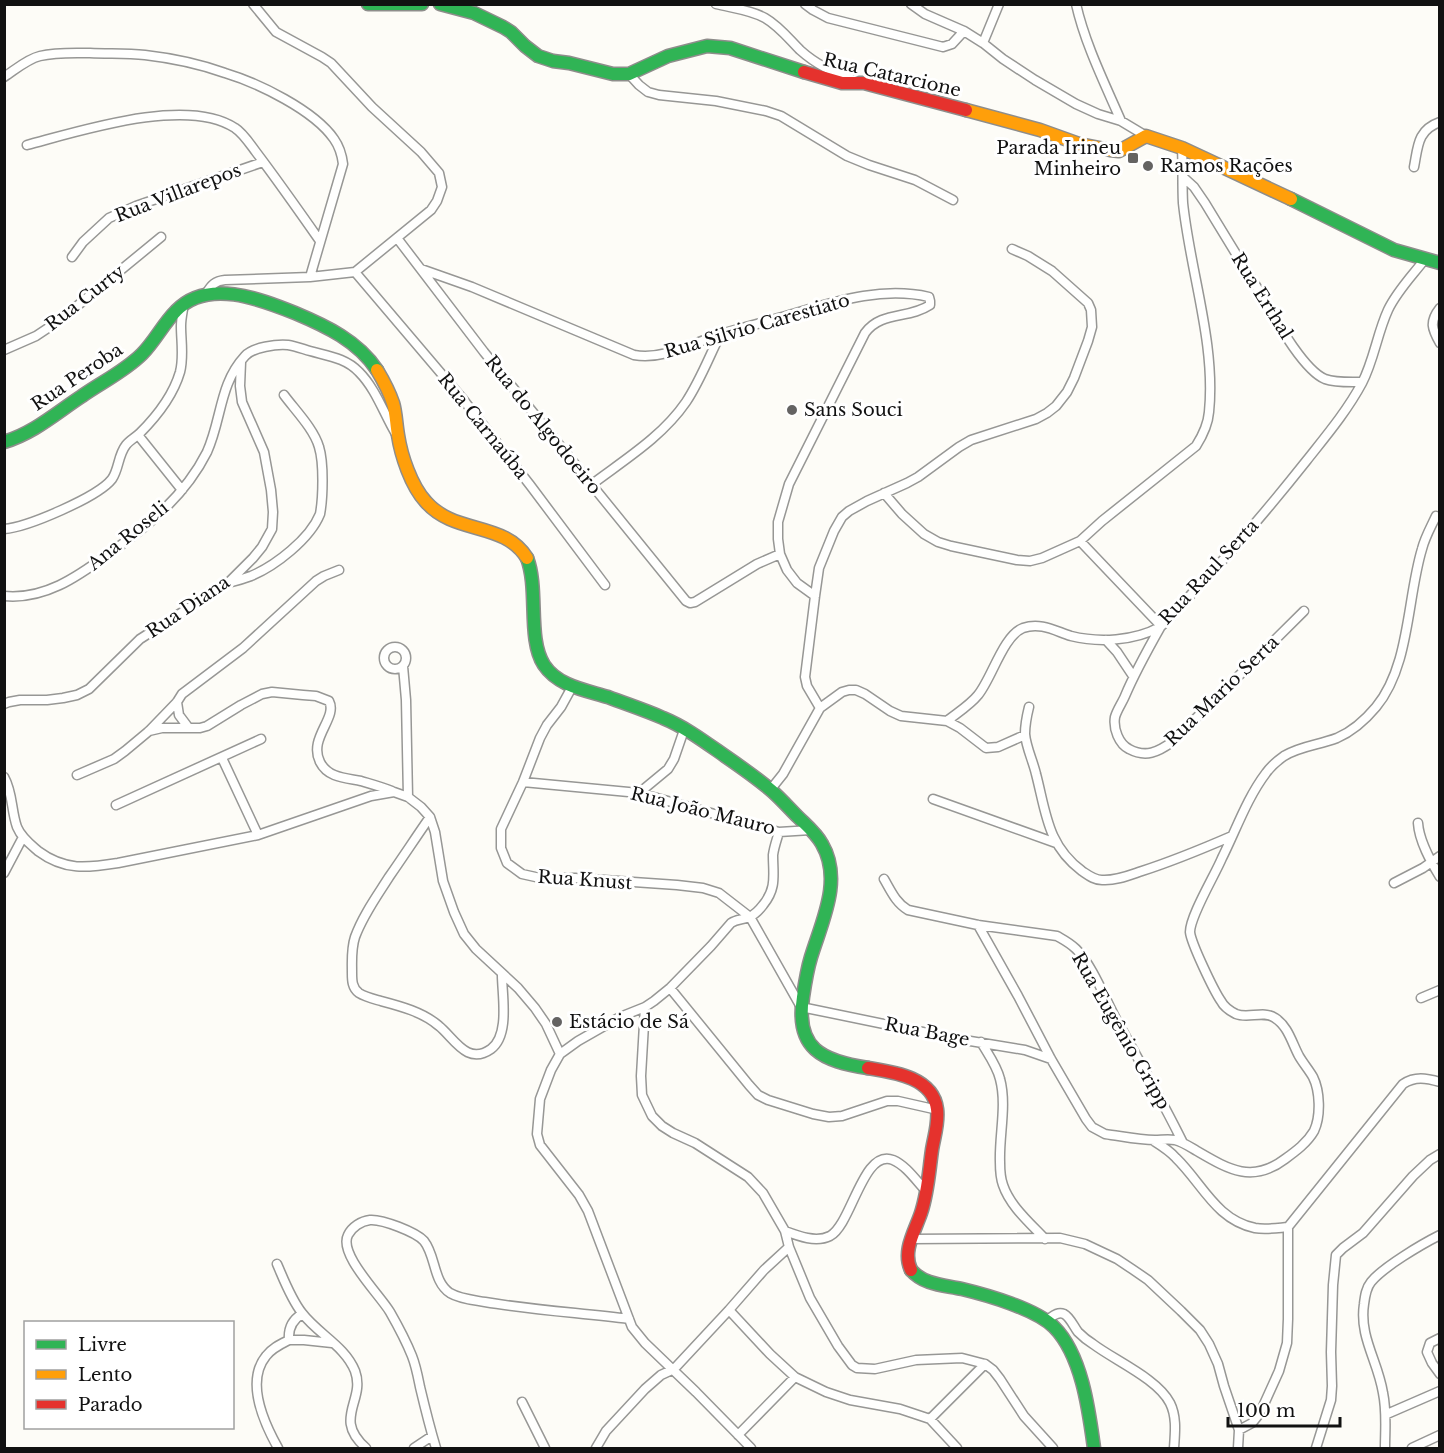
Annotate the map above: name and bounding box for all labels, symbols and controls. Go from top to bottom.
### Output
street label: Rua Catarcione [821,48,963,102]
place label: Parada Irineu Minheiro [996,137,1121,180]
marker: Parada Irineu Minheiro [1126,151,1140,165]
place label: Ramos Rações [1160,155,1293,177]
street label: Rua Villarepos [112,159,244,227]
marker: Ramos Rações [1141,159,1155,173]
street label: Rua Erthal [1227,249,1297,343]
street label: Rua Curty [41,260,129,336]
street label: Rua Silvio Carestiato [662,289,852,363]
street label: Rua Peroba [27,338,127,416]
street label: Rua do Algodoeiro [480,351,606,499]
street label: Rua Carnaúba [433,368,533,484]
place label: Sans Souci [804,399,903,421]
marker: Sans Souci [785,403,799,417]
street label: Ana Roseli [82,497,173,576]
street label: Rua Raul Serta [1155,515,1263,629]
street label: Rua Diana [142,571,234,643]
street label: Rua Mario Serta [1161,631,1284,751]
street label: Rua João Mauro [628,782,778,840]
street label: Rua Knust [537,866,633,894]
street label: Rua Eugênio Gripp [1067,949,1175,1113]
place label: Estácio de Sá [569,1011,689,1033]
street label: Rua Bage [883,1013,971,1051]
marker: Estácio de Sá [550,1015,564,1029]
legend [24,1321,234,1429]
text: Livre [78,1334,127,1356]
text: Lento [78,1364,132,1386]
scale bar [1228,1390,1340,1428]
text: Parado [78,1394,143,1416]
text: 100 m [1237,1400,1295,1422]

